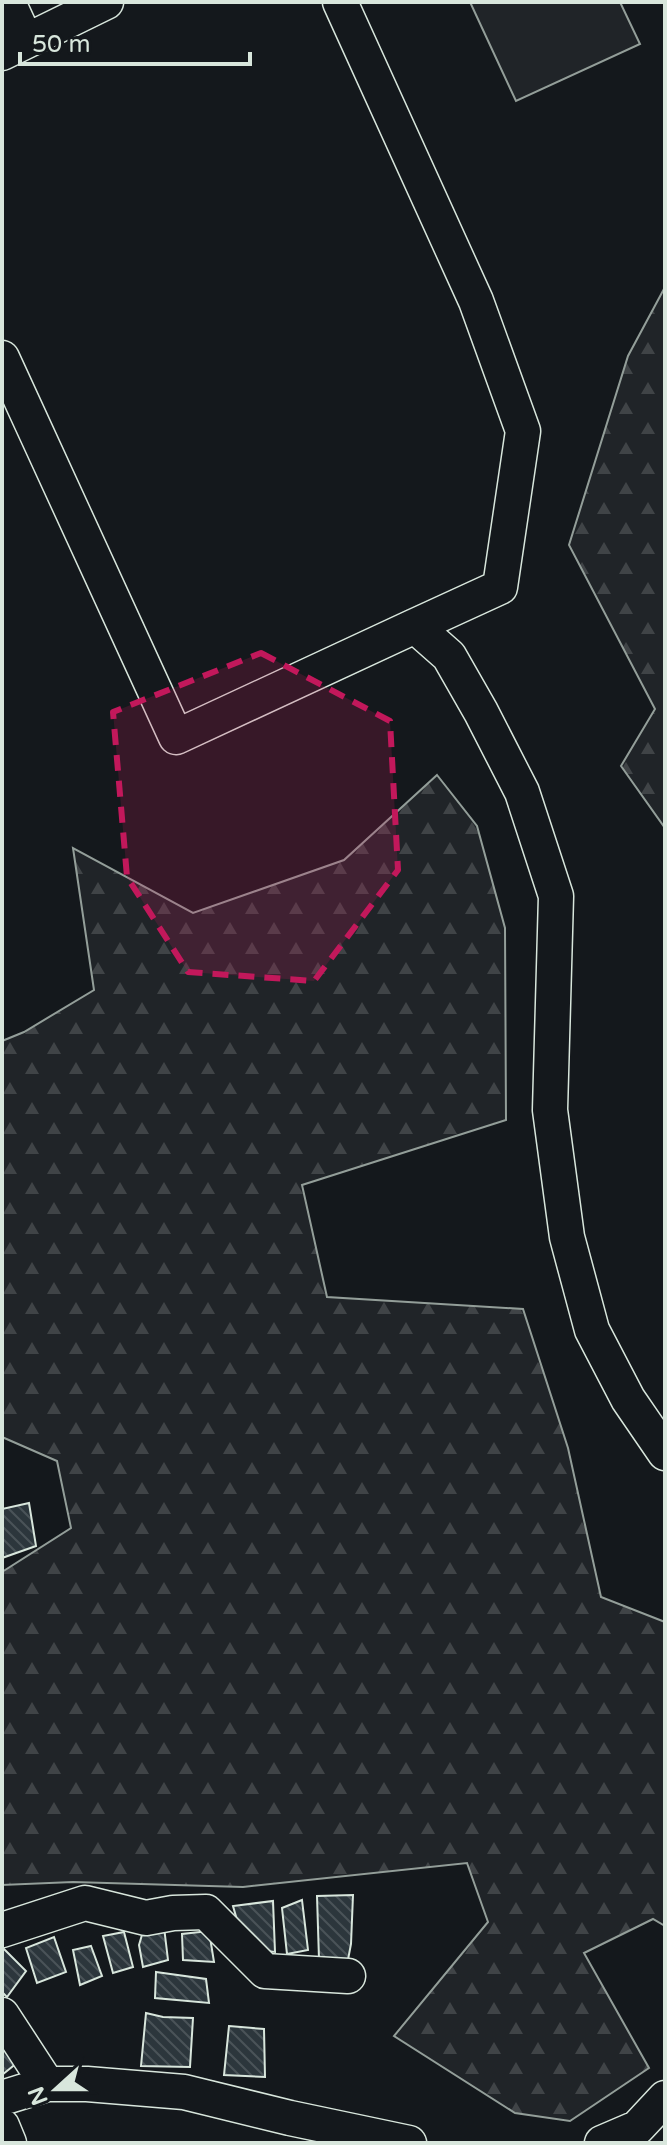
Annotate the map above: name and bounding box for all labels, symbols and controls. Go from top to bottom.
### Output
scale bar [20,16,250,66]
text: 50 m [32,30,90,59]
north arrow [16,2049,96,2129]
text: N [23,2083,54,2109]

